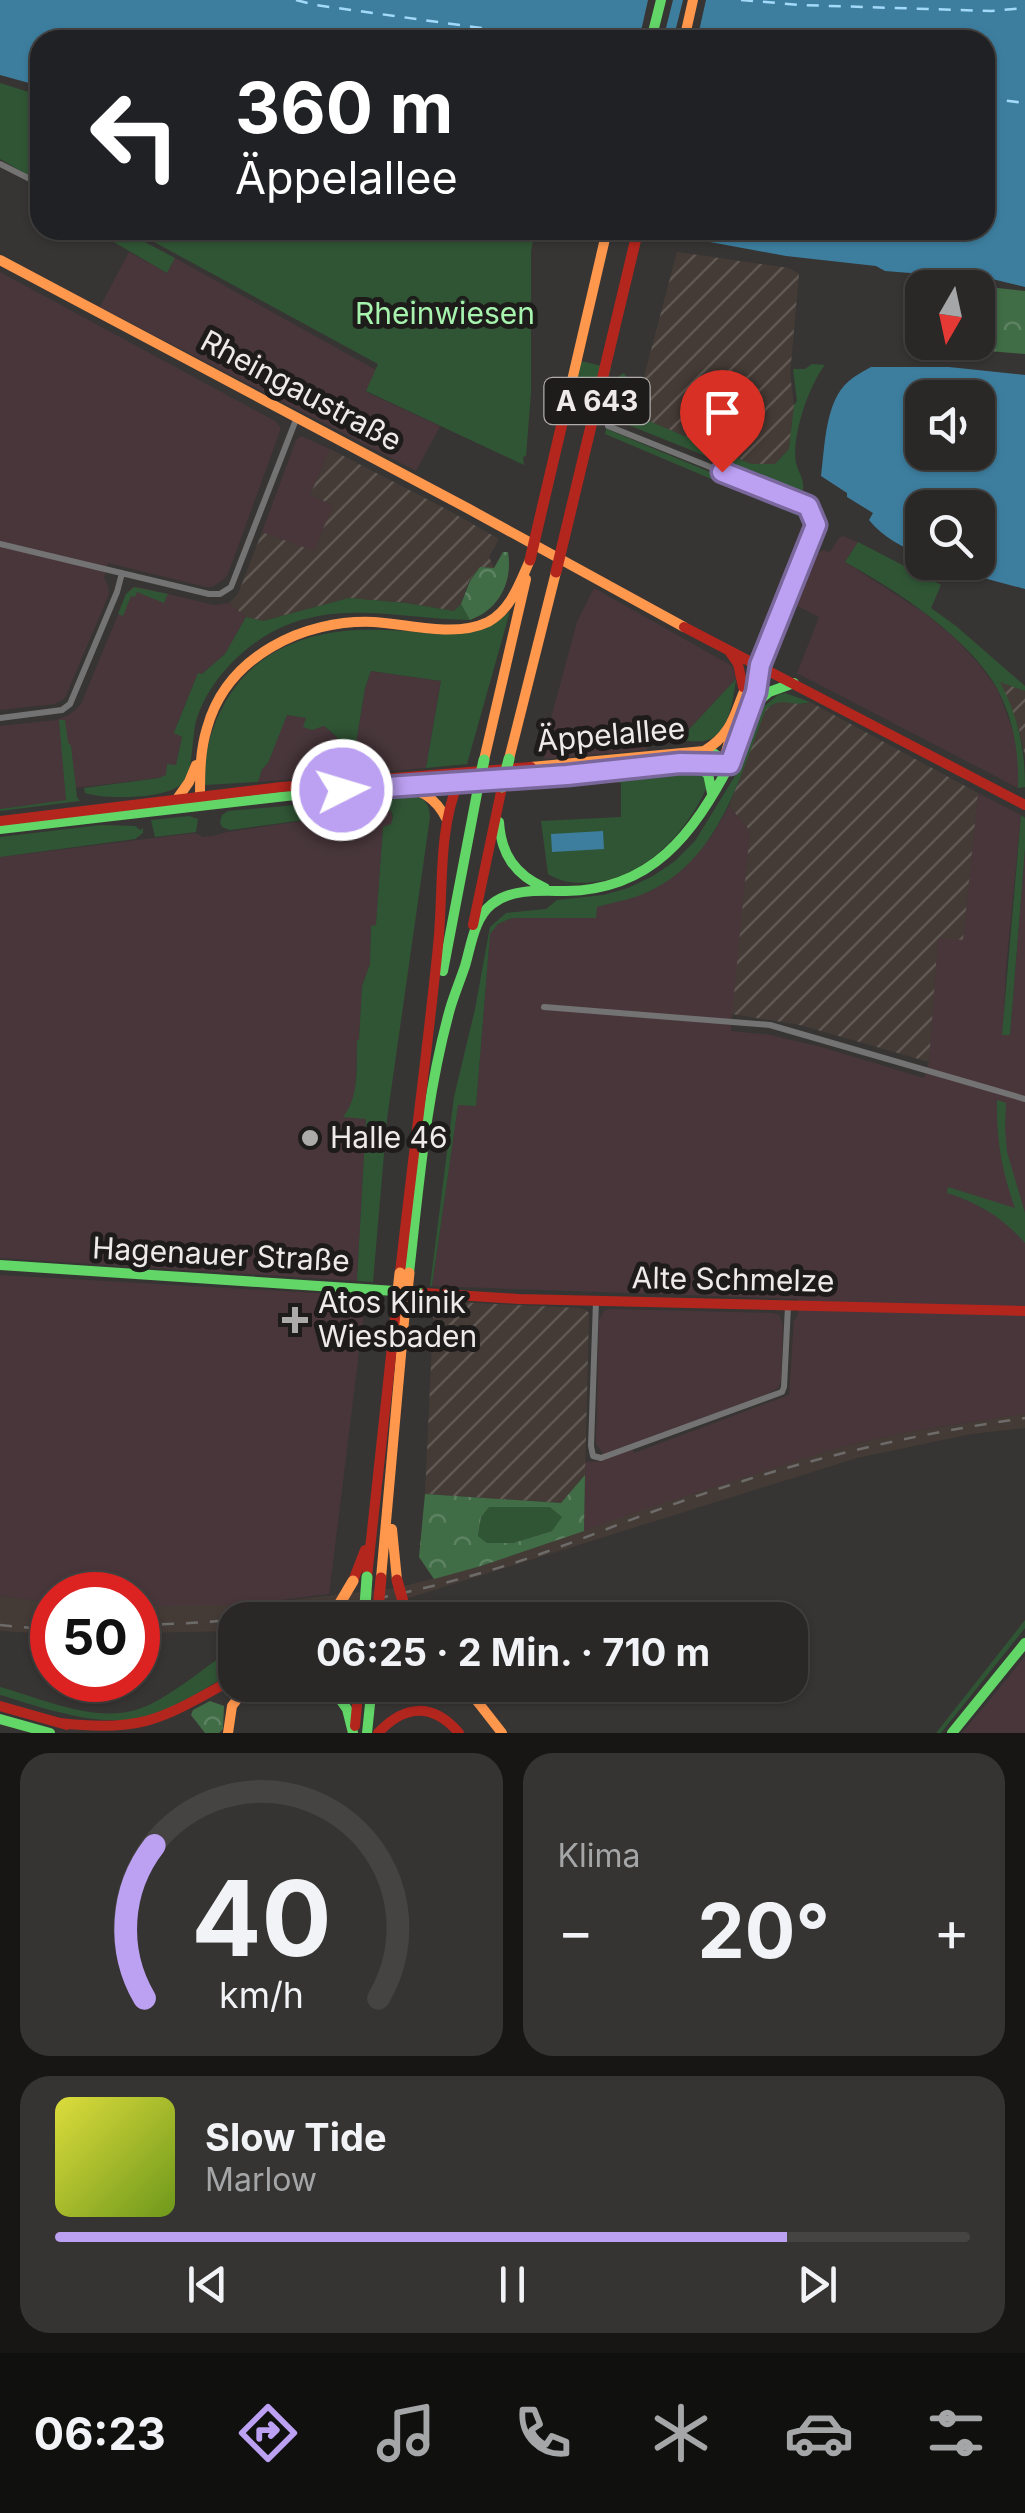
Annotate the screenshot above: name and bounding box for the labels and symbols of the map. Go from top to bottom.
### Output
north arrow [905,270,995,360]
park label: Rheinwiesen [355,295,535,331]
street label: Rheingaustraße [195,322,408,458]
pin [680,370,765,473]
road number: A 643 [544,378,650,424]
street label: Äppelallee [535,710,686,758]
position arrow [290,738,394,842]
place label: Halle 46 [330,1119,448,1155]
marker: Halle 46 [299,1127,321,1149]
street label: Hagenauer Straße [91,1229,351,1279]
street label: Alte Schmelze [631,1259,835,1299]
place label: Atos Klinik Wiesbaden [318,1284,477,1354]
marker: Atos Klinik Wiesbaden [282,1307,308,1333]
speed limit sign: 50 [30,1572,160,1702]

